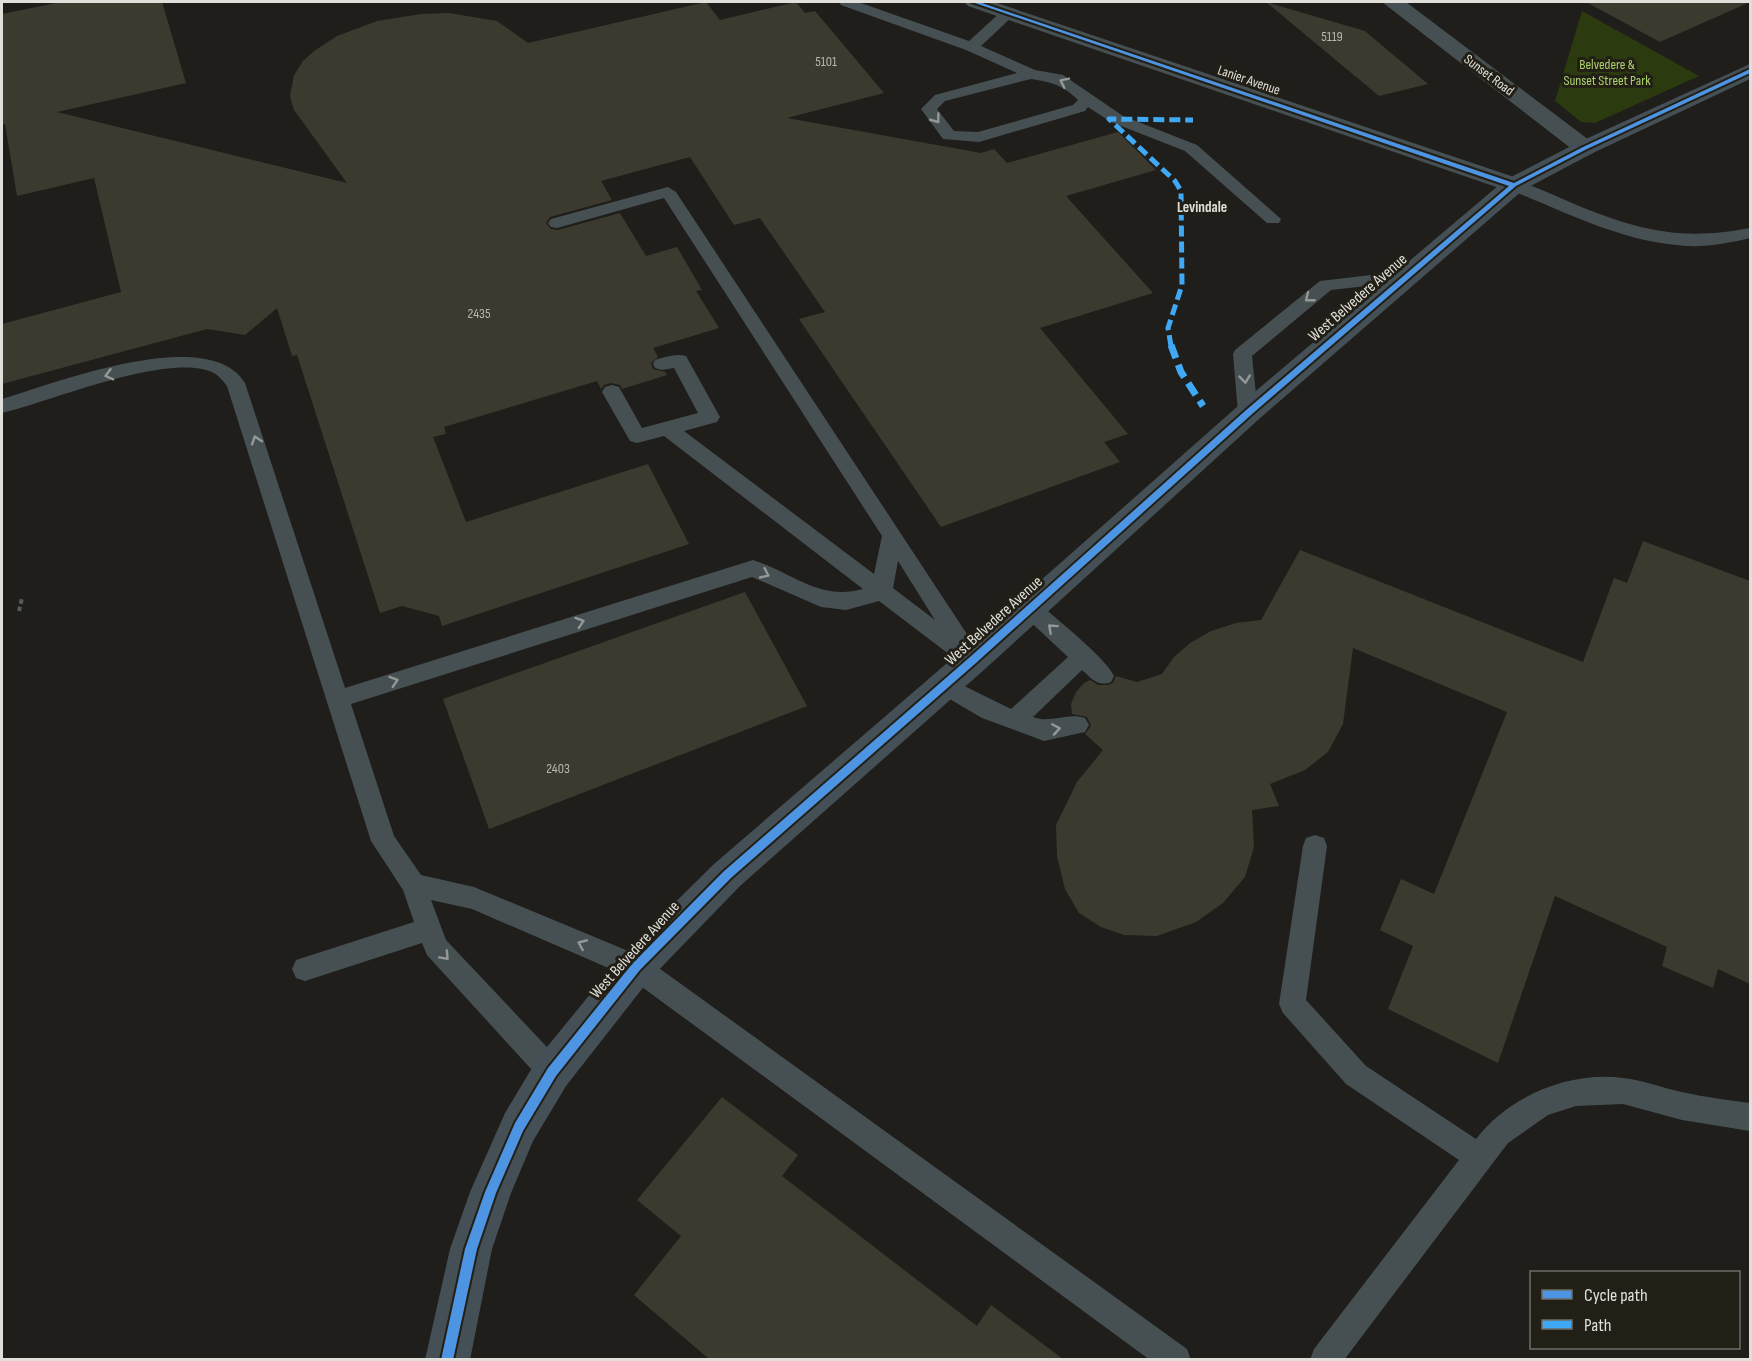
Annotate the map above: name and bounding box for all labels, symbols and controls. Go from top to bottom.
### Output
house number: 5119 [1321,28,1343,45]
street label: Sunset Road [1461,51,1518,99]
house number: 5101 [815,53,837,70]
park label: Belvedere & Sunset Street Park [1563,56,1651,89]
street label: Lanier Avenue [1215,61,1283,99]
one-way arrow [1059,78,1070,89]
one-way arrow [929,112,940,123]
district label: Levindale [1177,198,1227,217]
street label: West Belvedere Avenue [1305,250,1411,346]
one-way arrow [1305,290,1316,301]
house number: 2435 [467,305,491,322]
one-way arrow [104,368,114,381]
one-way arrow [1238,374,1251,383]
one-way arrow [251,435,263,446]
one-way arrow [759,566,770,578]
street label: West Belvedere Avenue [941,572,1047,670]
one-way arrow [574,617,585,630]
one-way arrow [1048,624,1059,635]
one-way arrow [388,676,399,688]
one-way arrow [1051,723,1060,735]
house number: 2403 [546,760,570,777]
street label: West Belvedere Avenue [586,897,684,1003]
one-way arrow [578,939,589,951]
one-way arrow [437,949,448,960]
legend [1530,1271,1740,1349]
text: Cycle path [1584,1285,1648,1306]
text: Path [1584,1315,1612,1336]

